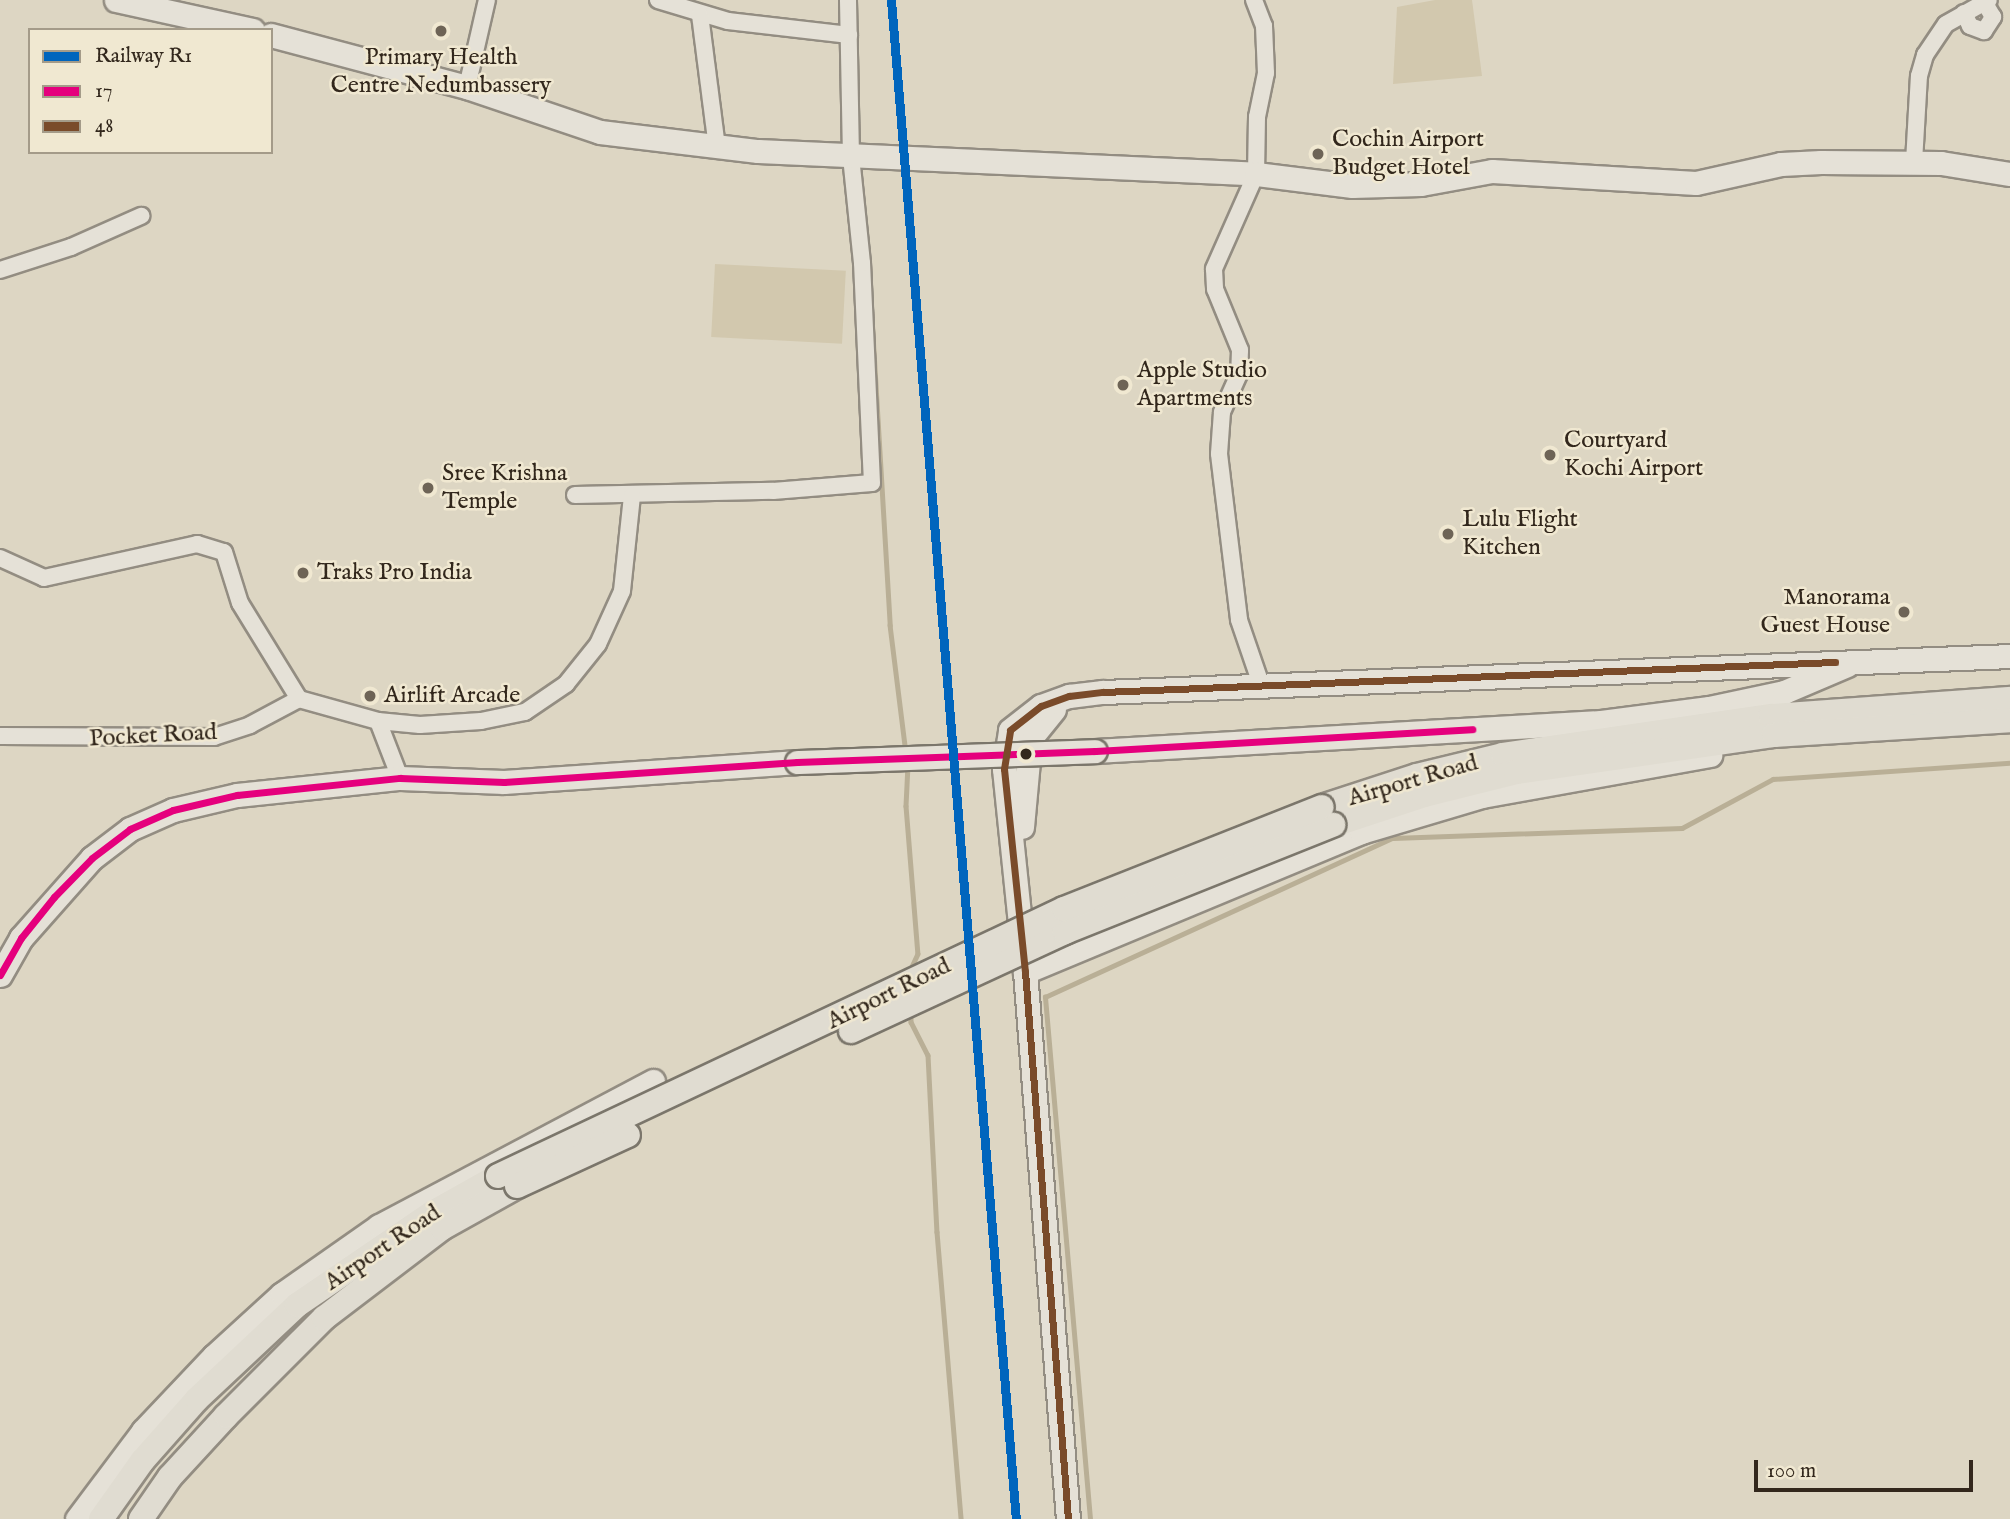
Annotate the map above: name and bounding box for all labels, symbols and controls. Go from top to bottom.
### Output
marker: Primary Health Centre Nedumbassery [431,21,451,41]
legend [28,28,273,154]
text: Railway R1 [95,43,192,70]
place label: Primary Health Centre Nedumbassery [331,44,551,100]
text: 17 [95,78,113,105]
text: 48 [95,113,114,140]
place label: Cochin Airport Budget Hotel [1332,126,1484,182]
marker: Cochin Airport Budget Hotel [1310,146,1326,162]
place label: Apple Studio Apartments [1137,357,1267,413]
marker: Apple Studio Apartments [1115,377,1131,393]
place label: Courtyard Kochi Airport [1564,427,1703,483]
marker: Courtyard Kochi Airport [1542,447,1558,463]
place label: Sree Krishna Temple [442,460,567,516]
marker: Sree Krishna Temple [420,480,436,496]
place label: Lulu Flight Kitchen [1462,506,1578,562]
marker: Lulu Flight Kitchen [1440,526,1456,542]
place label: Traks Pro India [317,559,472,587]
marker: Traks Pro India [295,565,311,581]
place label: Manorama Guest House [1761,584,1890,640]
marker: Manorama Guest House [1896,604,1912,620]
place label: Airlift Arcade [384,682,520,710]
marker: Airlift Arcade [362,688,378,704]
street label: Pocket Road [88,718,218,754]
unlabelled marker [1019,747,1033,761]
street label: Airport Road [1345,749,1481,813]
street label: Airport Road [823,952,955,1036]
street label: Airport Road [319,1199,447,1297]
scale bar [1758,1446,1977,1490]
text: 100 m [1767,1458,1816,1485]

